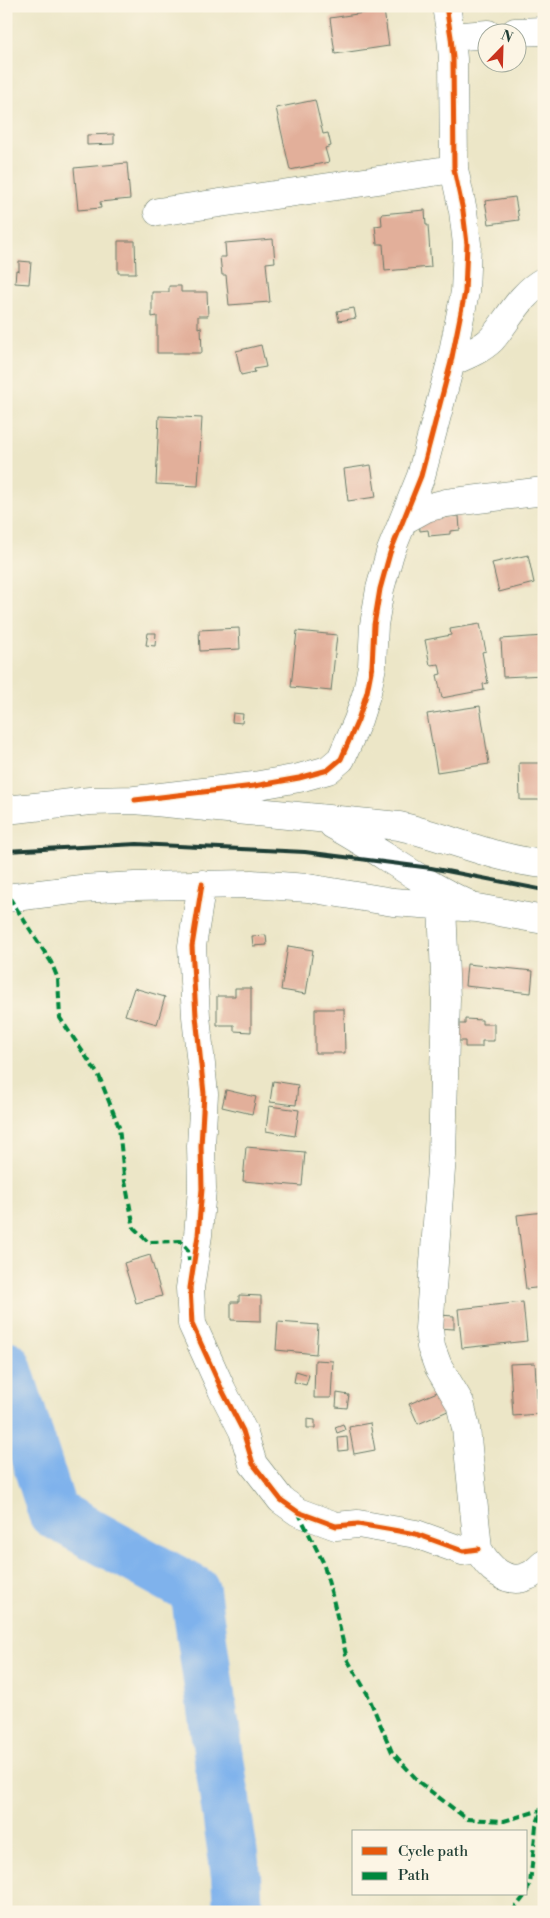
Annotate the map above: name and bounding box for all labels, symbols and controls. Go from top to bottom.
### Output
north arrow [478,22,528,72]
text: N [498,27,515,47]
legend [352,1830,528,1896]
text: Cycle path [398,1842,468,1861]
text: Path [398,1866,430,1885]

